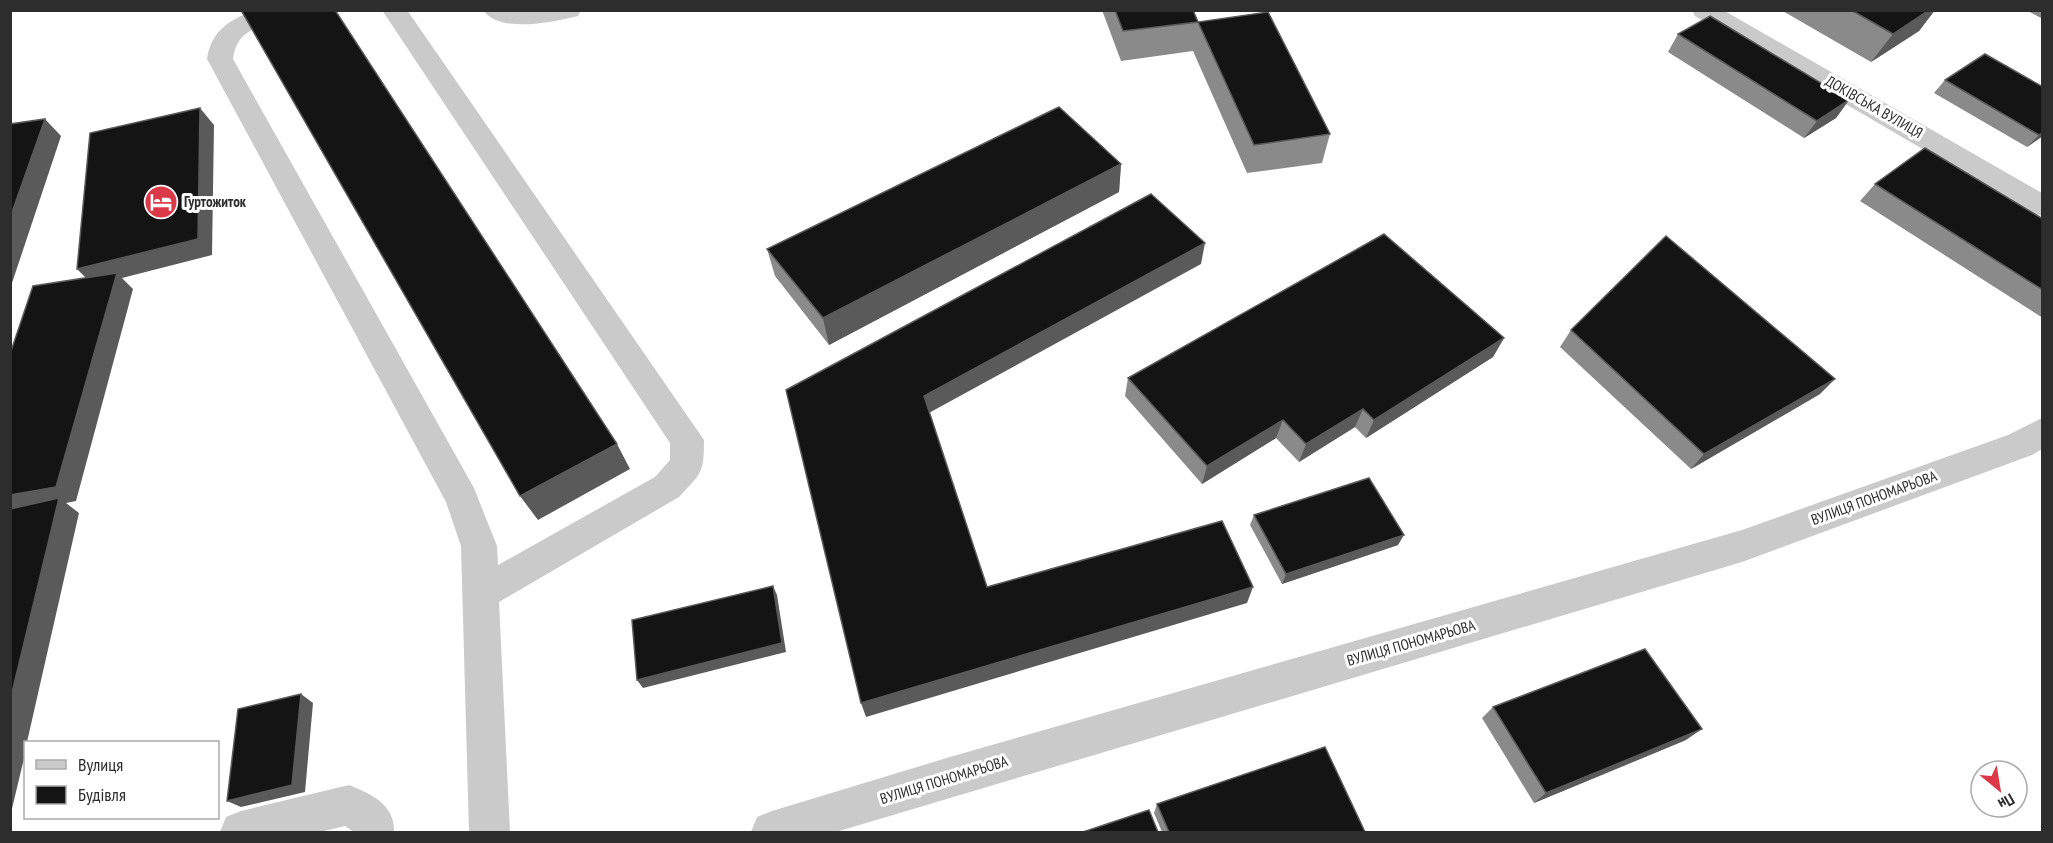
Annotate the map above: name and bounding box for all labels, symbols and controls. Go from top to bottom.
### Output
street label: ДОКІВСЬКА ВУЛИЦЯ [1822,71,1926,142]
hotel icon: Гуртожиток [143,184,179,220]
place label: Гуртожиток [184,192,247,211]
street label: ВУЛИЦЯ ПОНОМАРЬОВА [1808,466,1940,529]
street label: ВУЛИЦЯ ПОНОМАРЬОВА [1345,615,1478,670]
legend [24,741,219,819]
street label: ВУЛИЦЯ ПОНОМАРЬОВА [878,751,1011,808]
text: Вулиця [78,753,123,776]
north arrow [1969,759,2029,819]
text: Будівля [78,783,126,806]
text: Пн [1995,789,2018,815]

